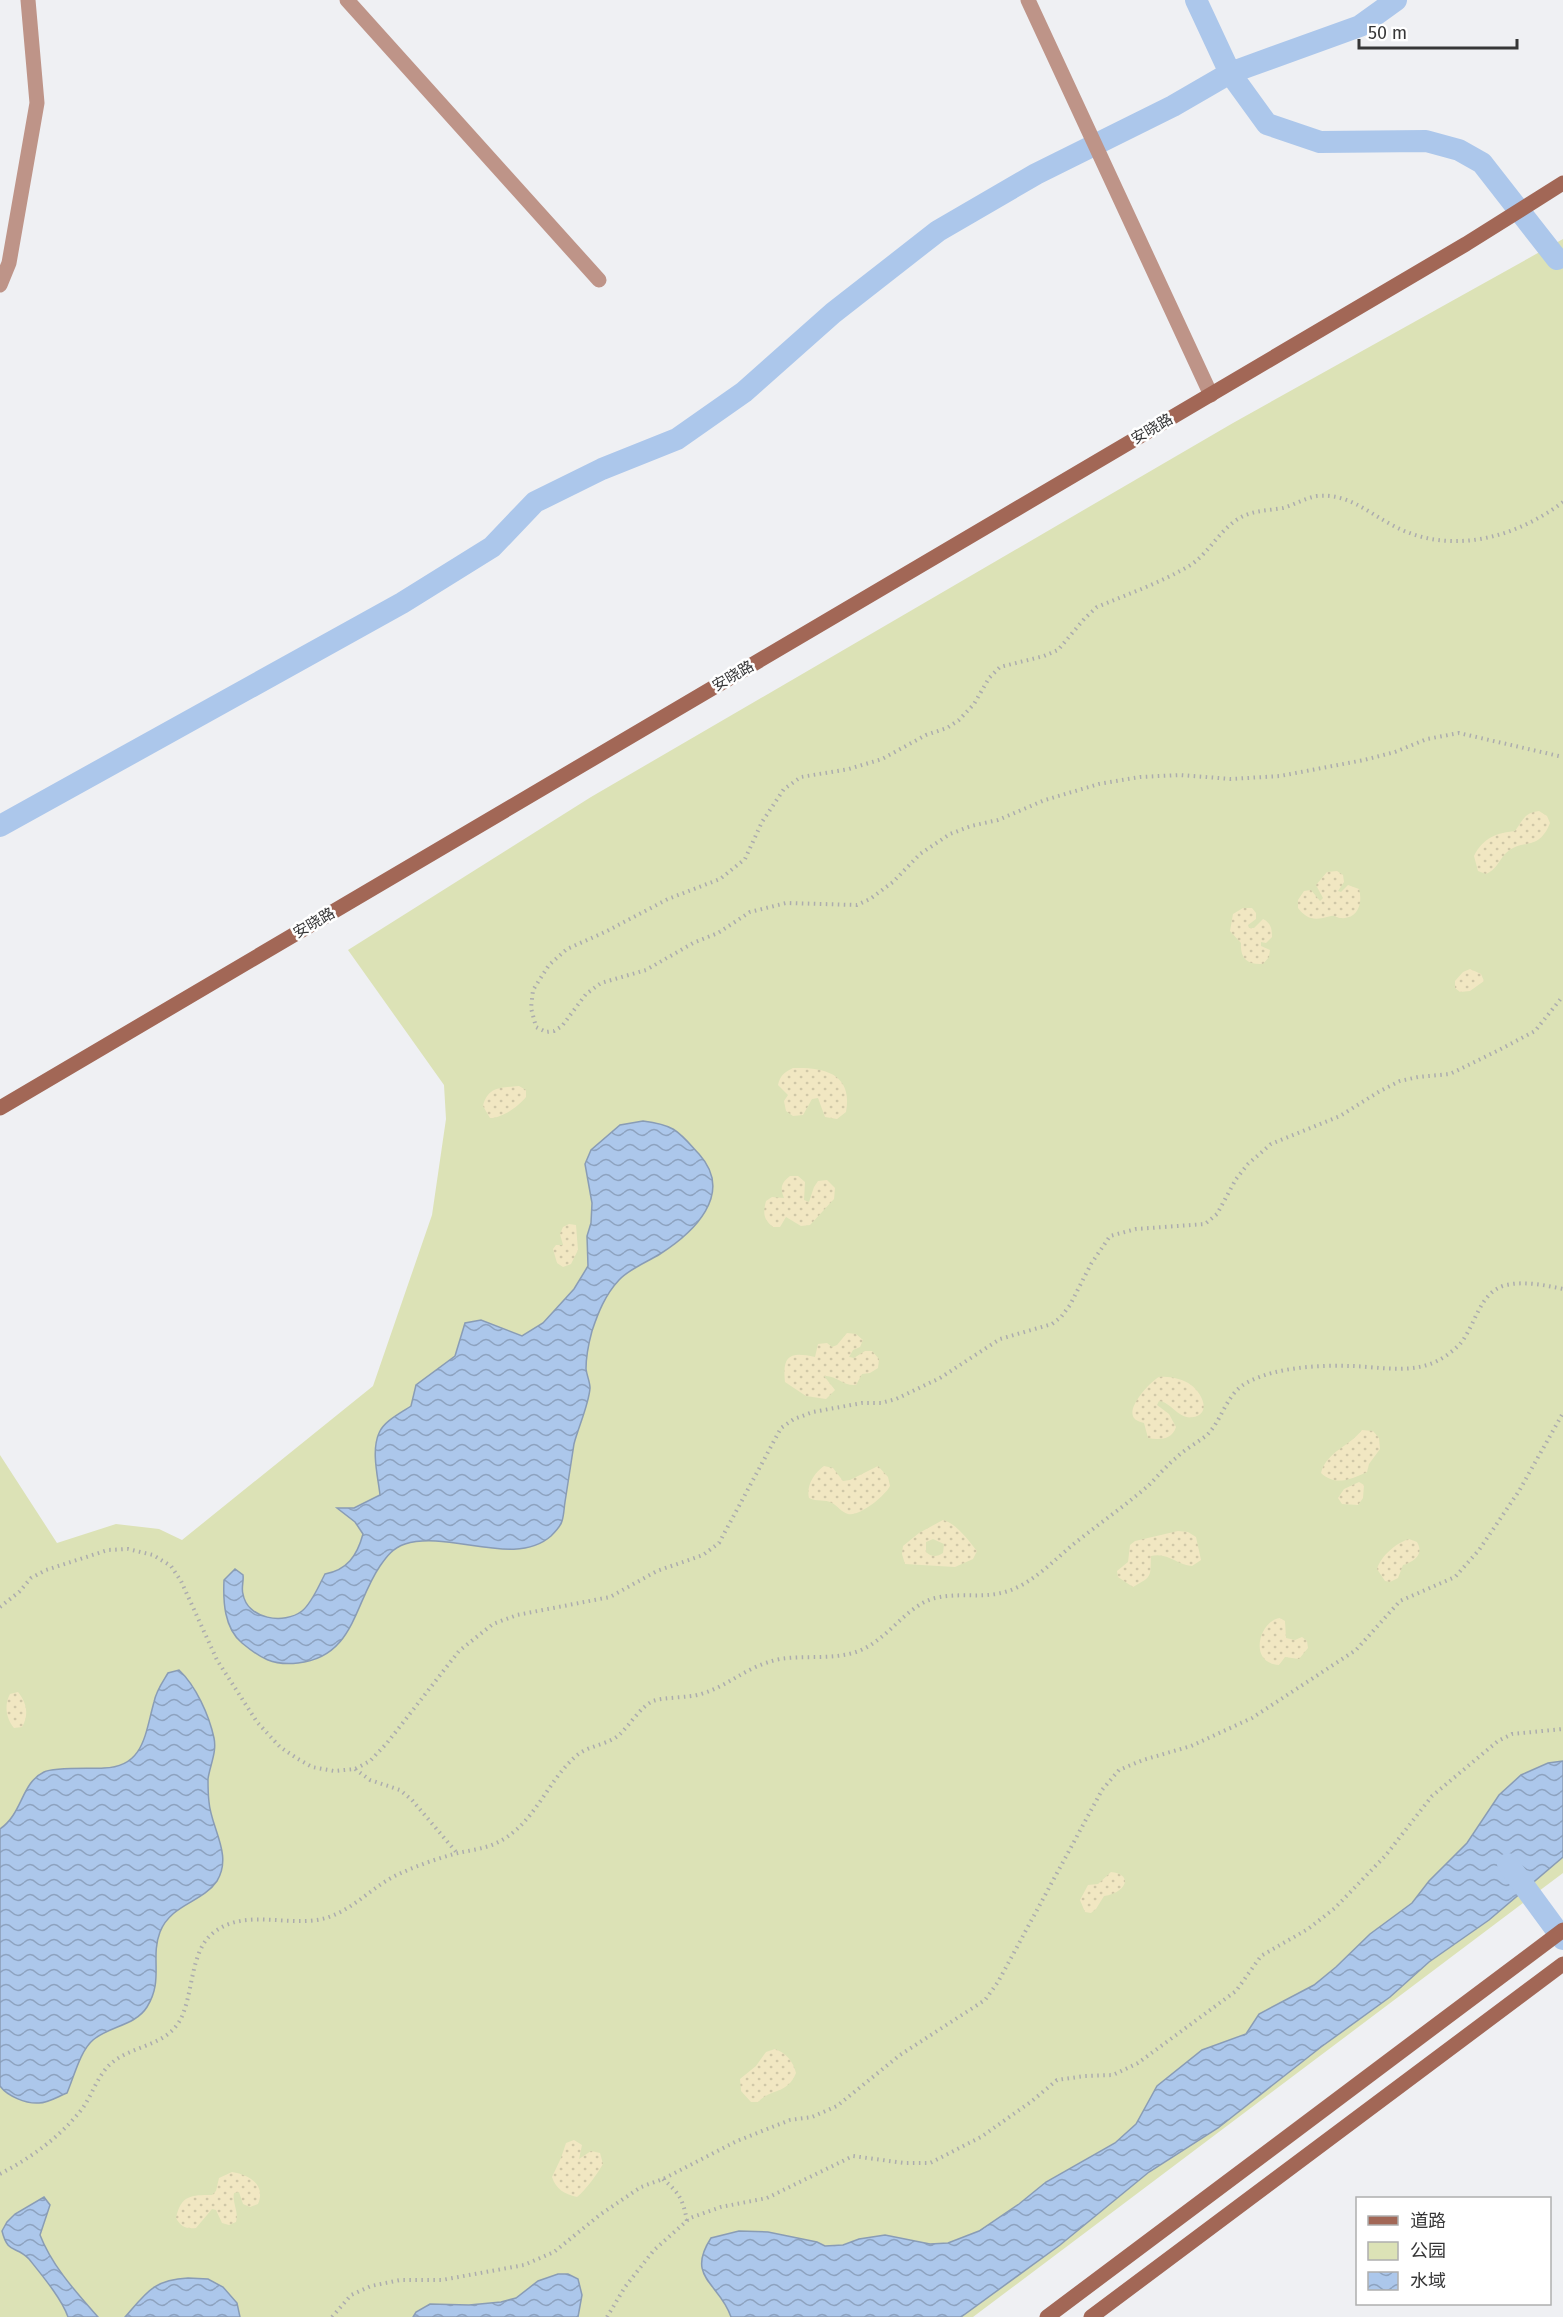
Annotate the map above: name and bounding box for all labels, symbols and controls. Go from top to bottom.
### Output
scale bar [1359,12,1516,50]
text: 50 m [1368,22,1407,44]
street label: 安晓路 [1128,410,1176,448]
street label: 安晓路 [709,657,757,695]
street label: 安晓路 [290,904,338,942]
legend [1356,2197,1551,2305]
text: 道路 [1410,2210,1446,2232]
text: 公园 [1410,2240,1446,2262]
text: 水域 [1410,2270,1446,2292]

